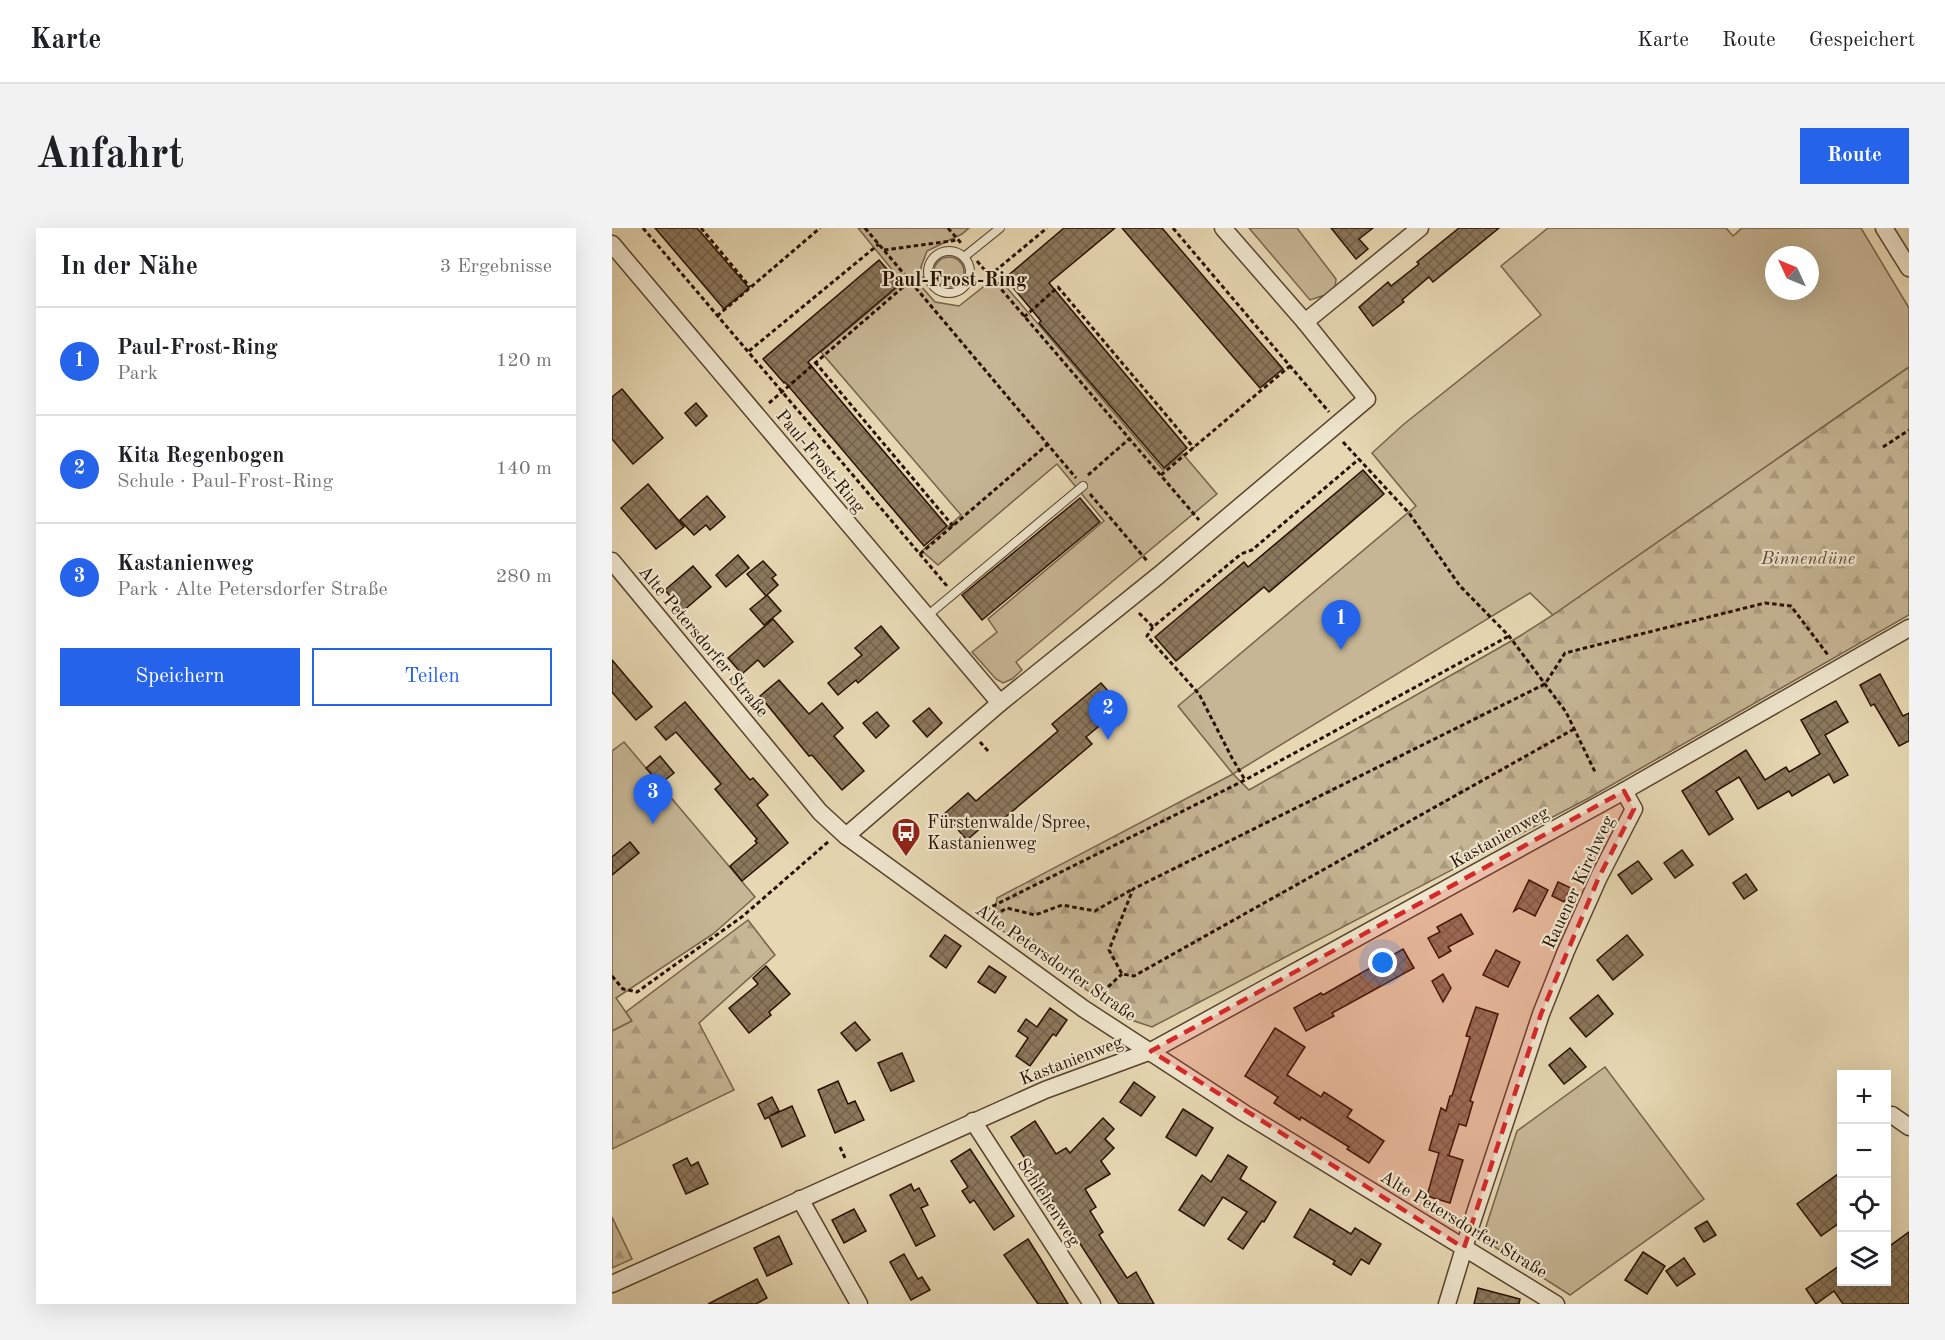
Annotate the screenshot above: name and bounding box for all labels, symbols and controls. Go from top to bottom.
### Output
text: Karte [30,27,101,55]
text: Karte [1637,30,1689,51]
text: Route [1722,30,1776,51]
text: Gespeichert [1809,30,1915,51]
button: Route [1800,128,1909,184]
text: Anfahrt [36,135,184,177]
north arrow [1765,246,1819,300]
text: In der Nähe [60,254,198,280]
text: 3 Ergebnisse [440,257,552,277]
district label: Paul-Frost-Ring [881,271,1027,291]
text: Paul-Frost-Ring [117,337,278,359]
text: 1 [74,351,85,371]
text: 120 m [496,351,552,371]
text: Park [117,364,158,384]
street label: Paul-Frost-Ring [772,407,868,517]
text: Kita Regenbogen [117,445,285,467]
text: 2 [74,459,85,479]
text: 140 m [496,459,552,479]
text: Schule · Paul-Frost-Ring [117,472,333,492]
park label: Binnendüne [1760,550,1855,568]
text: Kastanienweg [117,553,254,575]
street label: Alte Petersdorfer Straße [635,563,772,721]
text: 3 [74,567,85,587]
text: 280 m [496,567,552,587]
text: Park · Alte Petersdorfer Straße [117,580,388,600]
pin: 1 [1322,600,1360,650]
button: Speichern [60,648,300,706]
button: Teilen [312,648,552,706]
pin: 2 [1088,690,1128,740]
pin: 3 [634,774,672,824]
street label: Kastanienweg [1447,803,1552,872]
street label: Rauener Kirchweg [1540,813,1618,952]
place label: Fürstenwalde/Spree, Kastanienweg [927,814,1091,853]
bus stop icon: Fürstenwalde/Spree, Kastanienweg [890,816,922,858]
street label: Alte Petersdorfer Straße [972,901,1139,1025]
your location [1368,948,1397,977]
street label: Kastanienweg [1017,1033,1126,1089]
map controls [1837,1070,1891,1286]
button: + [1837,1070,1891,1124]
button: − [1837,1124,1891,1178]
street label: Schlehenweg [1013,1155,1083,1250]
street label: Alte Petersdorfer Straße [1377,1168,1550,1282]
button: locate [1837,1178,1891,1232]
button: layers [1837,1232,1891,1286]

